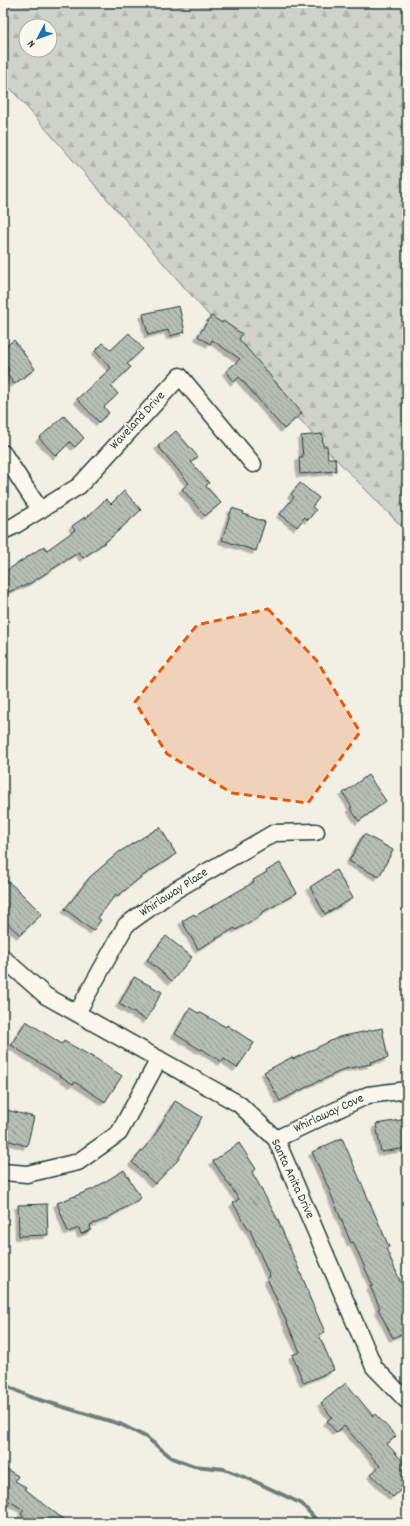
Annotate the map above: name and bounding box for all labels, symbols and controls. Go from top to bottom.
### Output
north arrow [18,18,58,58]
text: N [24,36,40,51]
street label: Waveland Drive [106,387,170,455]
street label: Whirlaway Place [136,863,212,922]
street label: Whirlaway Cove [291,1089,368,1139]
street label: Santa Anita Drive [265,1136,319,1222]

